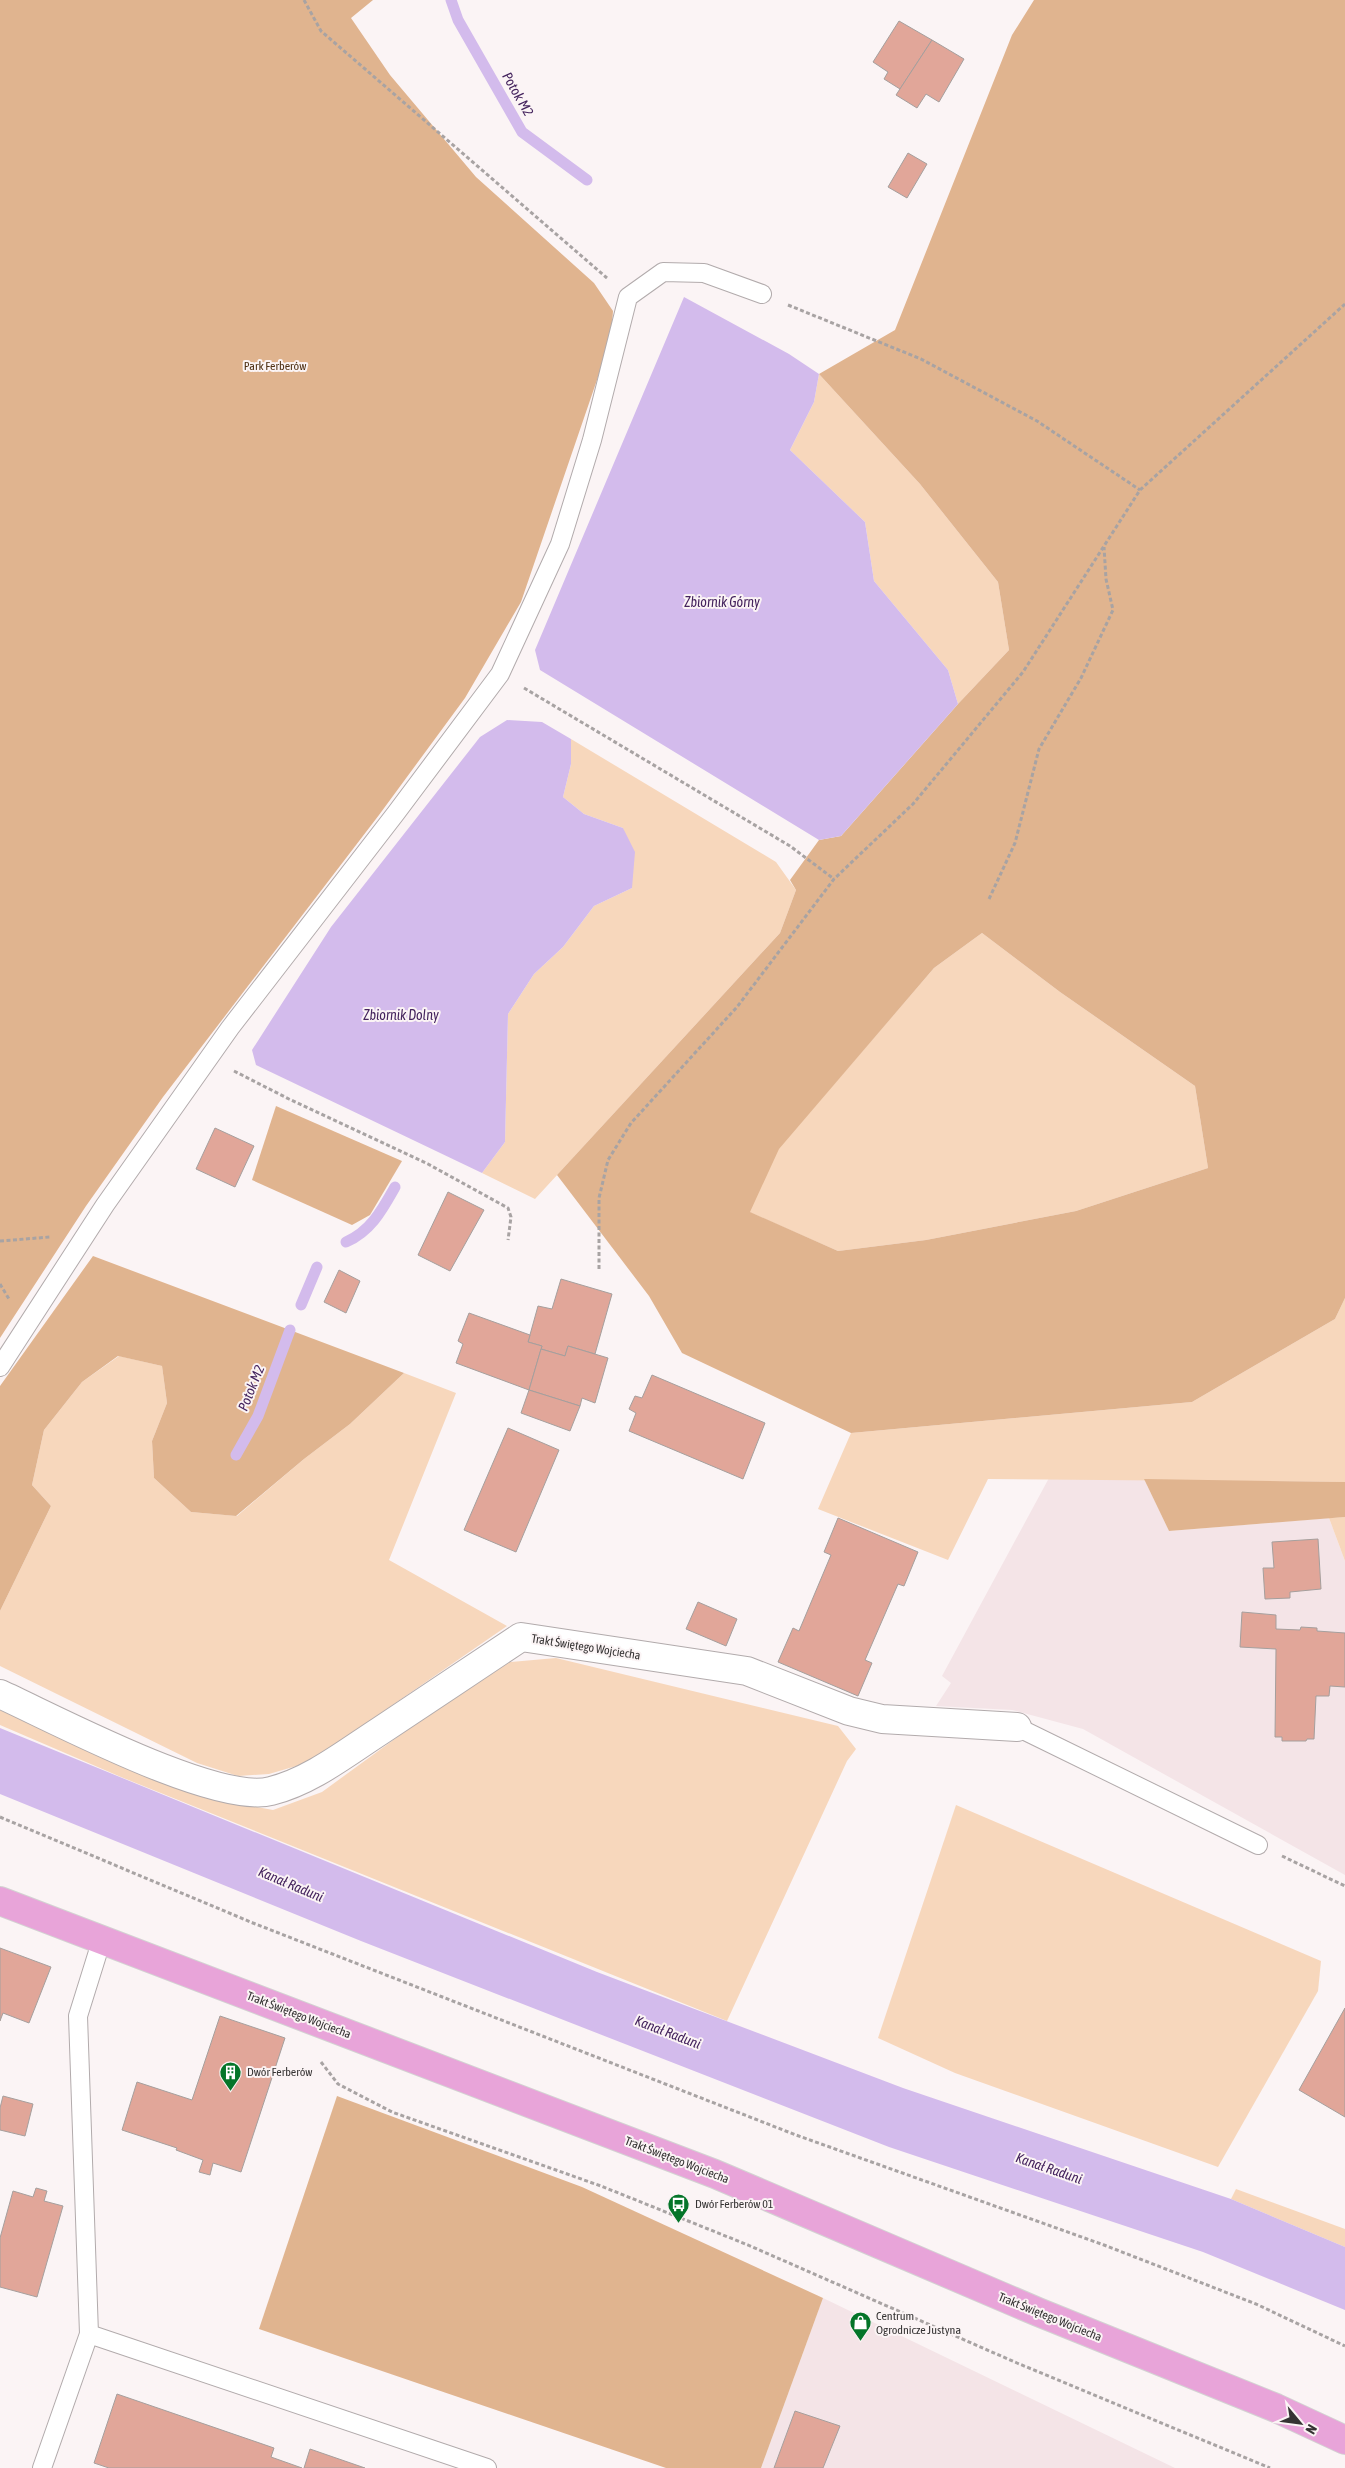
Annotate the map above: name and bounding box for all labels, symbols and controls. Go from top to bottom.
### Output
water label: Potok M2 [499,69,537,119]
park label: Park Ferberów [244,359,306,373]
water label: Zbiornik Górny [684,594,760,610]
water label: Zbiornik Dolny [363,1007,439,1023]
water label: Potok M2 [235,1362,268,1413]
street label: Trakt Świętego Wojciecha [530,1631,642,1663]
water label: Kanał Raduni [256,1863,326,1905]
street label: Trakt Świętego Wojciecha [245,1989,353,2041]
water label: Kanał Raduni [633,2012,703,2052]
building icon: Dwór Ferberów [219,2060,243,2091]
place label: Dwór Ferberów [247,2065,313,2079]
street label: Trakt Świętego Wojciecha [623,2134,731,2186]
water label: Kanał Raduni [1014,2149,1084,2187]
bus stop icon: Dwór Ferberów 01 [667,2192,691,2223]
place label: Dwór Ferberów 01 [695,2197,774,2211]
street label: Trakt Świętego Wojciecha [996,2290,1104,2344]
place label: Centrum Ogrodnicze Justyna [876,2309,961,2337]
shop icon: Centrum Ogrodnicze Justyna [848,2311,872,2342]
north arrow [1275,2398,1325,2448]
text: N [1302,2422,1320,2437]

